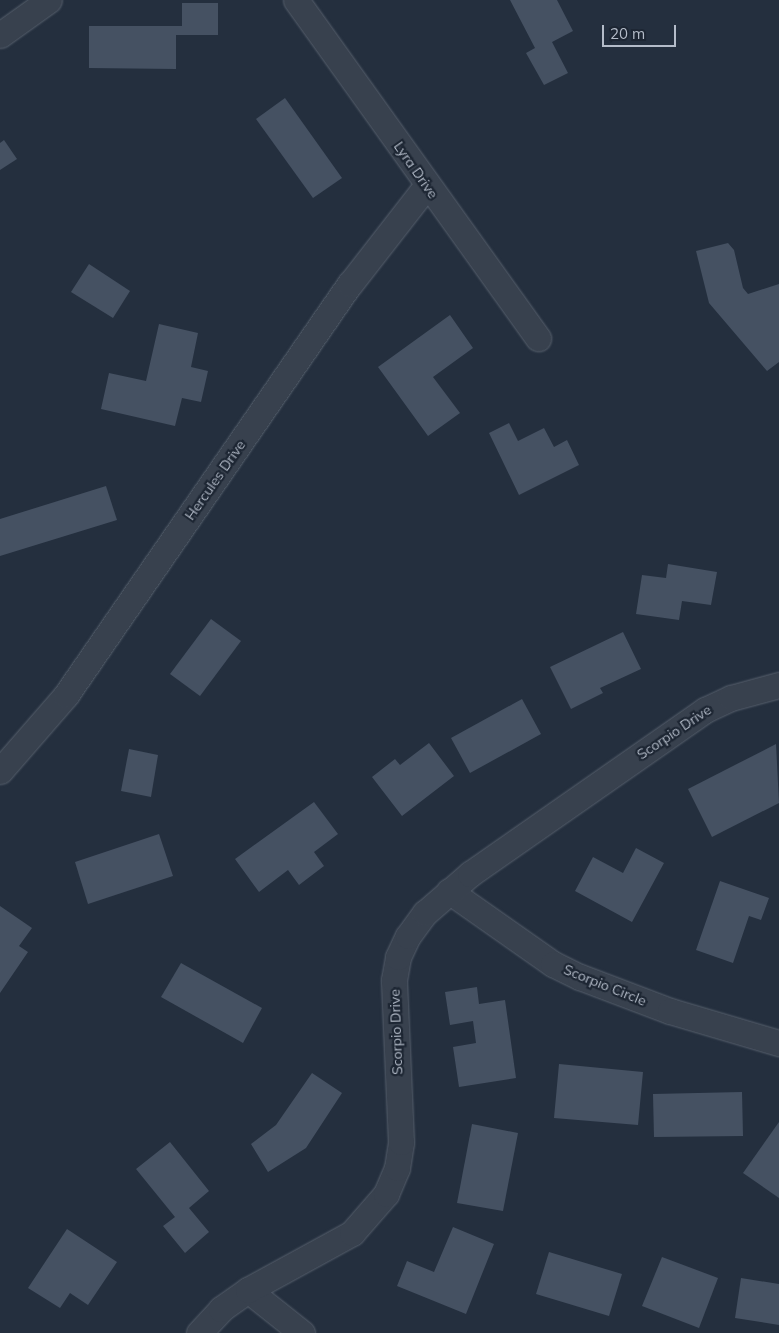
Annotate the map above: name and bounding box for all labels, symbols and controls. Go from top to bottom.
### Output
scale bar [604,15,678,47]
text: 20 m [610,24,645,43]
street label: Lyra Drive [390,138,442,202]
street label: Hercules Drive [181,437,249,523]
street label: Scorpio Drive [634,701,714,763]
street label: Scorpio Circle [561,961,649,1009]
street label: Scorpio Drive [386,989,406,1075]

